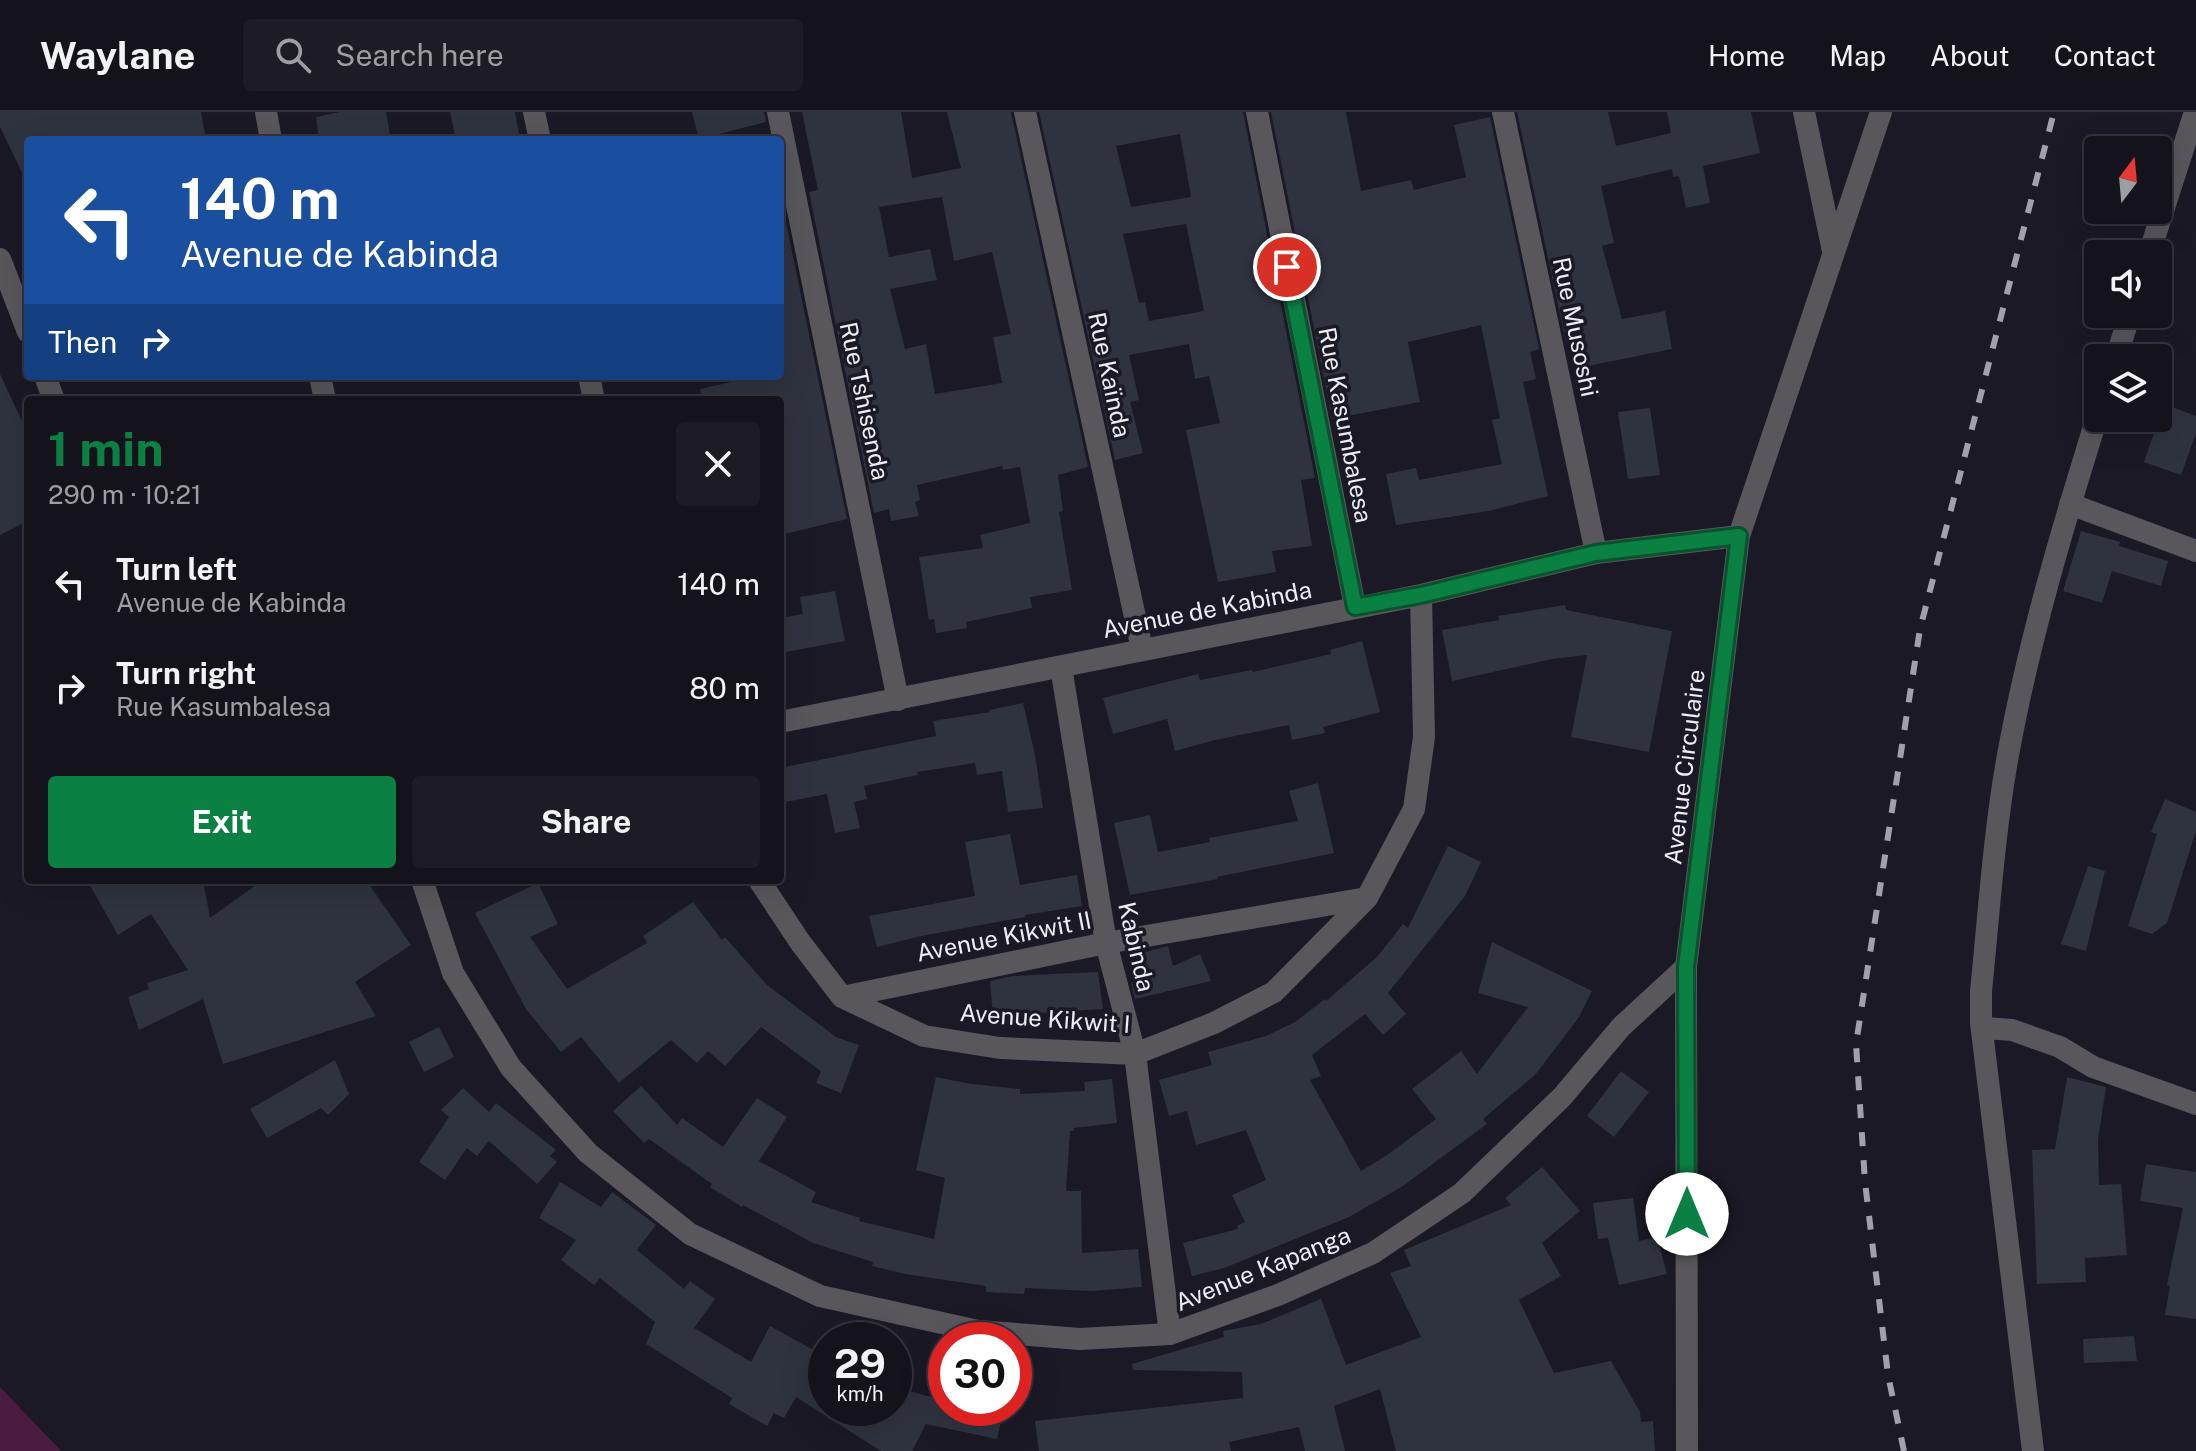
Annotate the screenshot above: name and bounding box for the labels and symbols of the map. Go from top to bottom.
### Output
north arrow [2084,136,2172,224]
pin [1253,233,1321,301]
street label: Rue Musoshi [1548,254,1604,399]
street label: Rue Kaïnda [1083,310,1137,440]
street label: Rue Tshisenda [835,319,895,482]
street label: Rue Kasumbalesa [1313,325,1379,525]
street label: Avenue de Kabinda [1100,575,1314,643]
street label: Avenue Circulaire [1658,668,1710,866]
street label: Kabinda [1113,899,1161,994]
street label: Avenue Kikwit II [914,905,1094,967]
street label: Avenue Kikwit I [959,998,1131,1038]
position arrow [1645,1172,1729,1256]
street label: Avenue Kapanga [1171,1220,1354,1316]
speed limit sign: 30 [928,1322,1032,1426]

